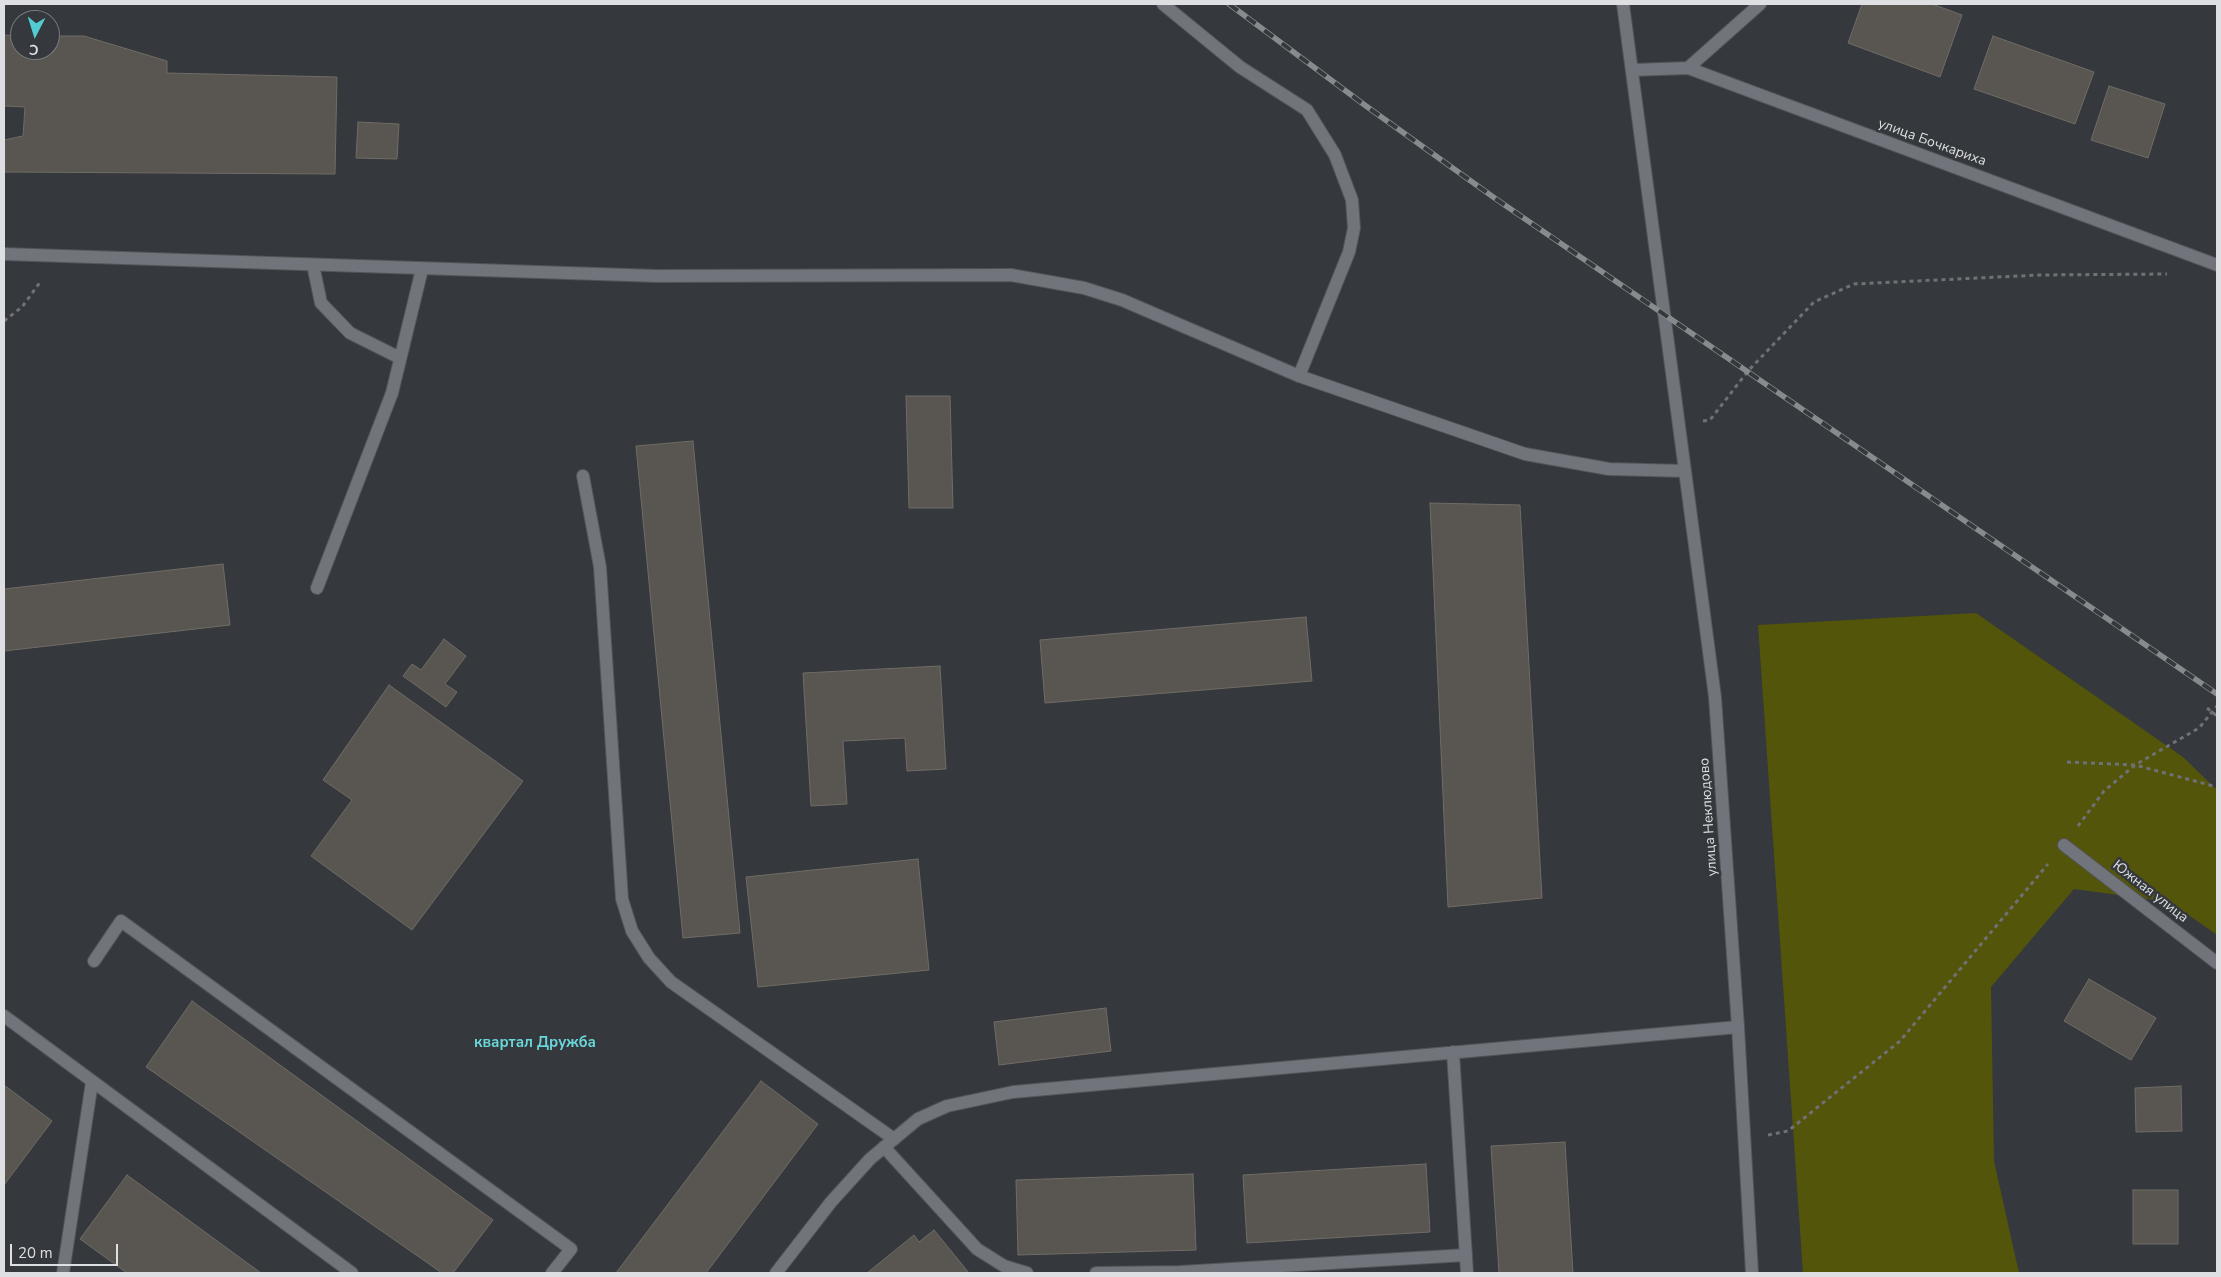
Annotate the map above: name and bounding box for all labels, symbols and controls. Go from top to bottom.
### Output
north arrow [10,10,60,60]
text: С [28,40,39,59]
street label: улица Бочкариха [1876,116,1988,170]
street label: улица Неклюдово [1696,757,1722,877]
street label: Южная улица [2109,857,2191,927]
district label: квартал Дружба [474,1034,596,1052]
scale bar [12,1234,120,1266]
text: 20 m [18,1243,53,1263]

